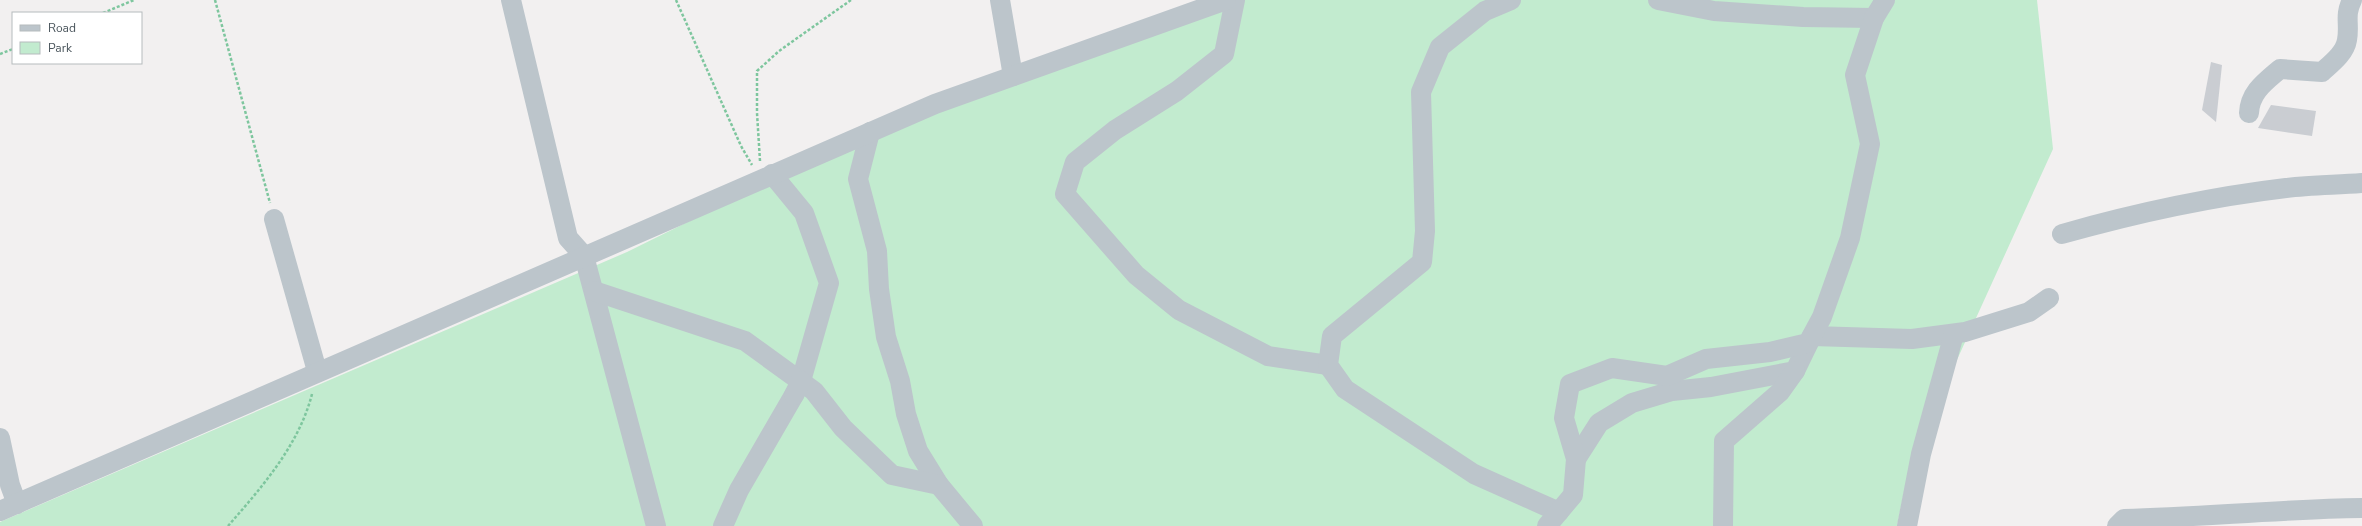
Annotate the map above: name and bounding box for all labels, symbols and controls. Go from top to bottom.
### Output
legend [12,12,142,64]
text: Road [48,20,76,36]
text: Park [48,40,73,56]

